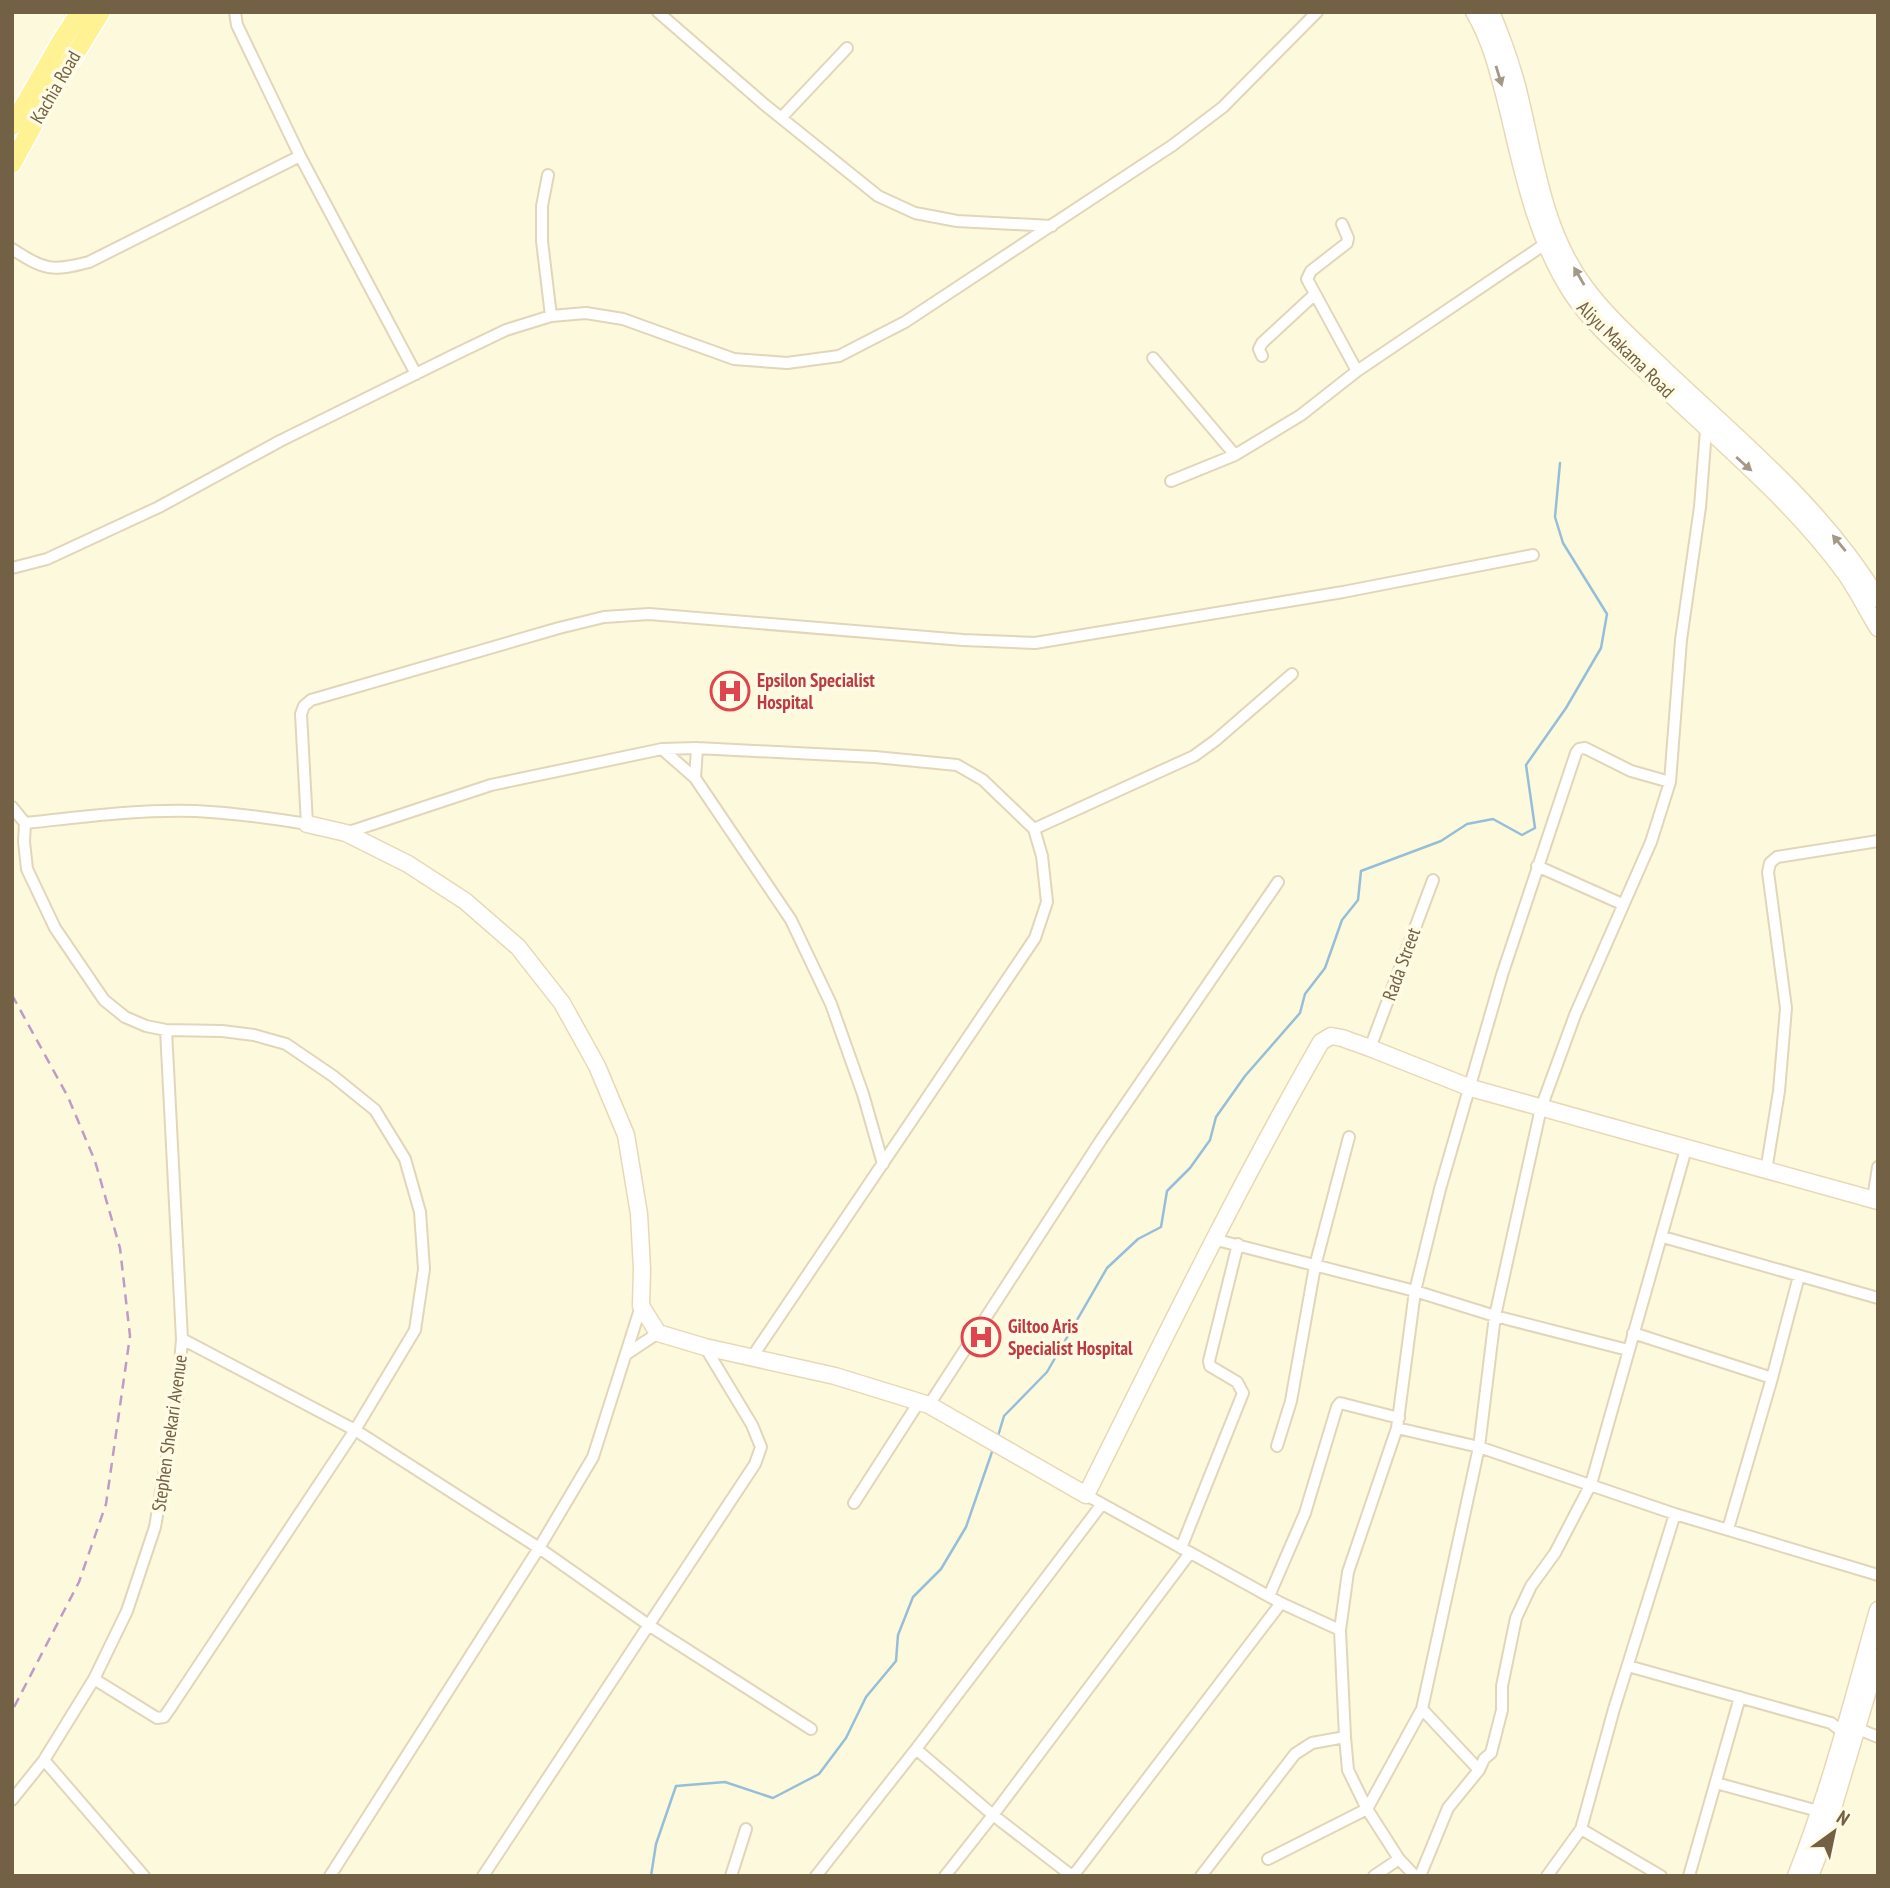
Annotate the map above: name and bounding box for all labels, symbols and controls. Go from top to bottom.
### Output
street label: Kachia Road [25,46,85,128]
one-way arrow [1494,65,1505,86]
one-way arrow [1573,266,1585,285]
street label: Aliyu Makama Road [1572,295,1680,403]
one-way arrow [1735,456,1753,472]
one-way arrow [1832,534,1847,552]
place label: Epsilon Specialist Hospital [757,668,875,714]
hospital icon: Epsilon Specialist Hospital [709,670,751,712]
street label: Rada Street [1377,924,1426,1004]
place label: Giltoo Aris Specialist Hospital [1008,1314,1133,1360]
hospital icon: Giltoo Aris Specialist Hospital [960,1316,1002,1358]
street label: Stephen Shekari Avenue [146,1353,192,1513]
north arrow [1799,1797,1869,1867]
text: N [1832,1805,1854,1831]

